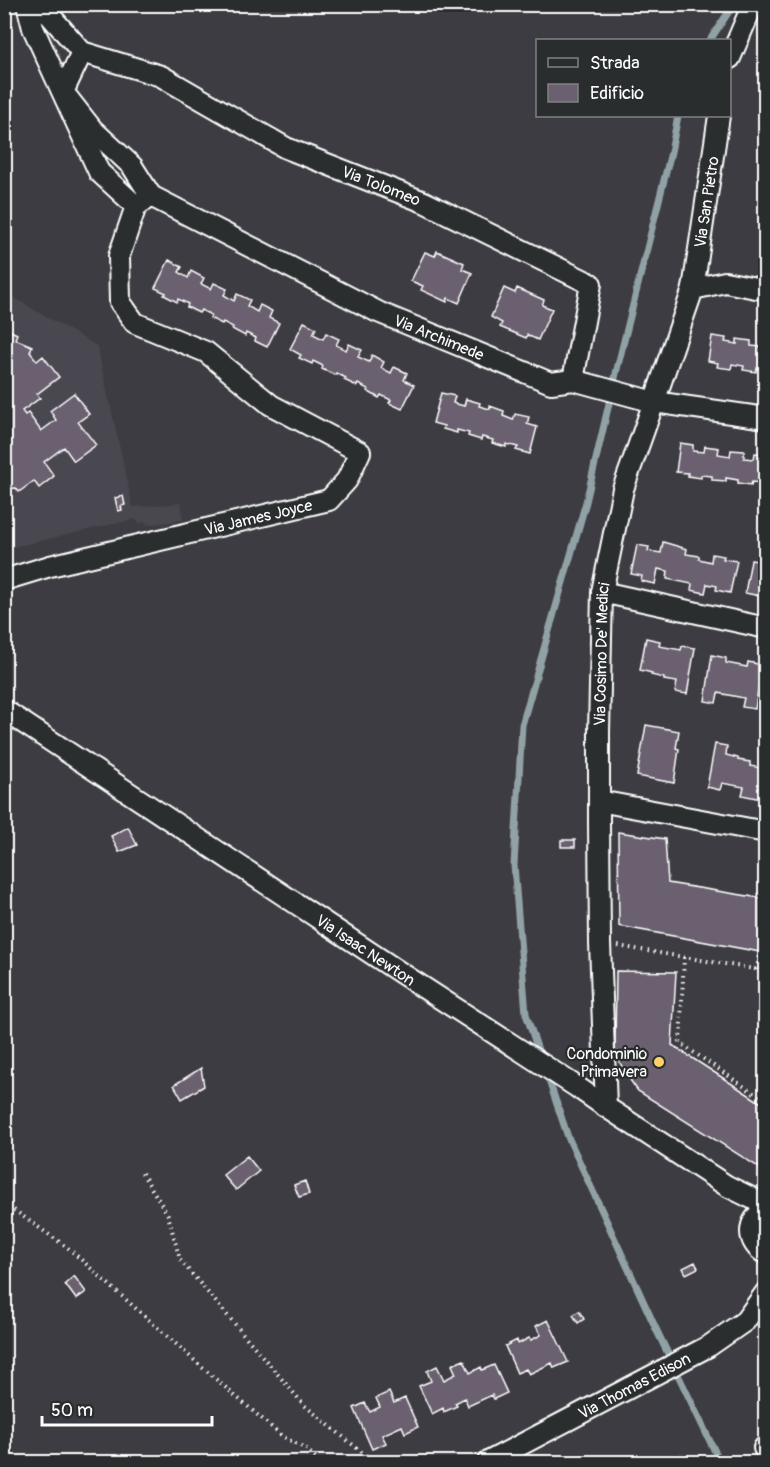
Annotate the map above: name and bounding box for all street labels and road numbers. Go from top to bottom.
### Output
street label: Via San Pietro [690,155,724,249]
street label: Via Tolomeo [339,162,424,211]
street label: Via Archimede [391,311,487,365]
street label: Via James Joyce [202,495,315,540]
street label: Via Cosimo De' Medici [590,581,615,726]
street label: Via Isaac Newton [312,910,419,991]
street label: Via Thomas Edison [575,1349,694,1424]

